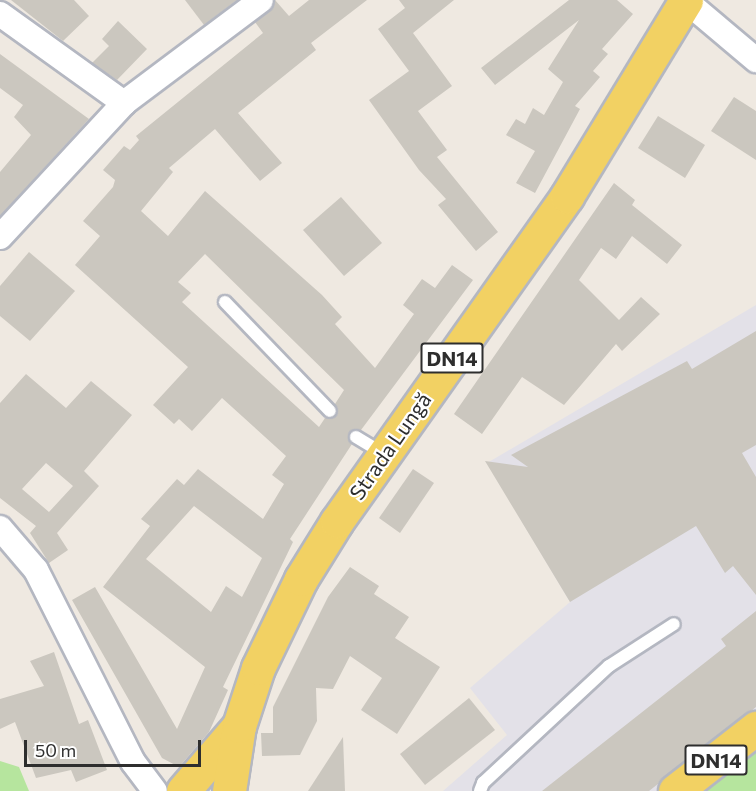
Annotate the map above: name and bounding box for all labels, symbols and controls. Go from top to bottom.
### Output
road number: DN14 [420,341,484,375]
street label: Strada Lungă [344,388,436,504]
scale bar [27,728,204,766]
text: 50 m [35,739,76,761]
road number: DN14 [684,743,748,777]

